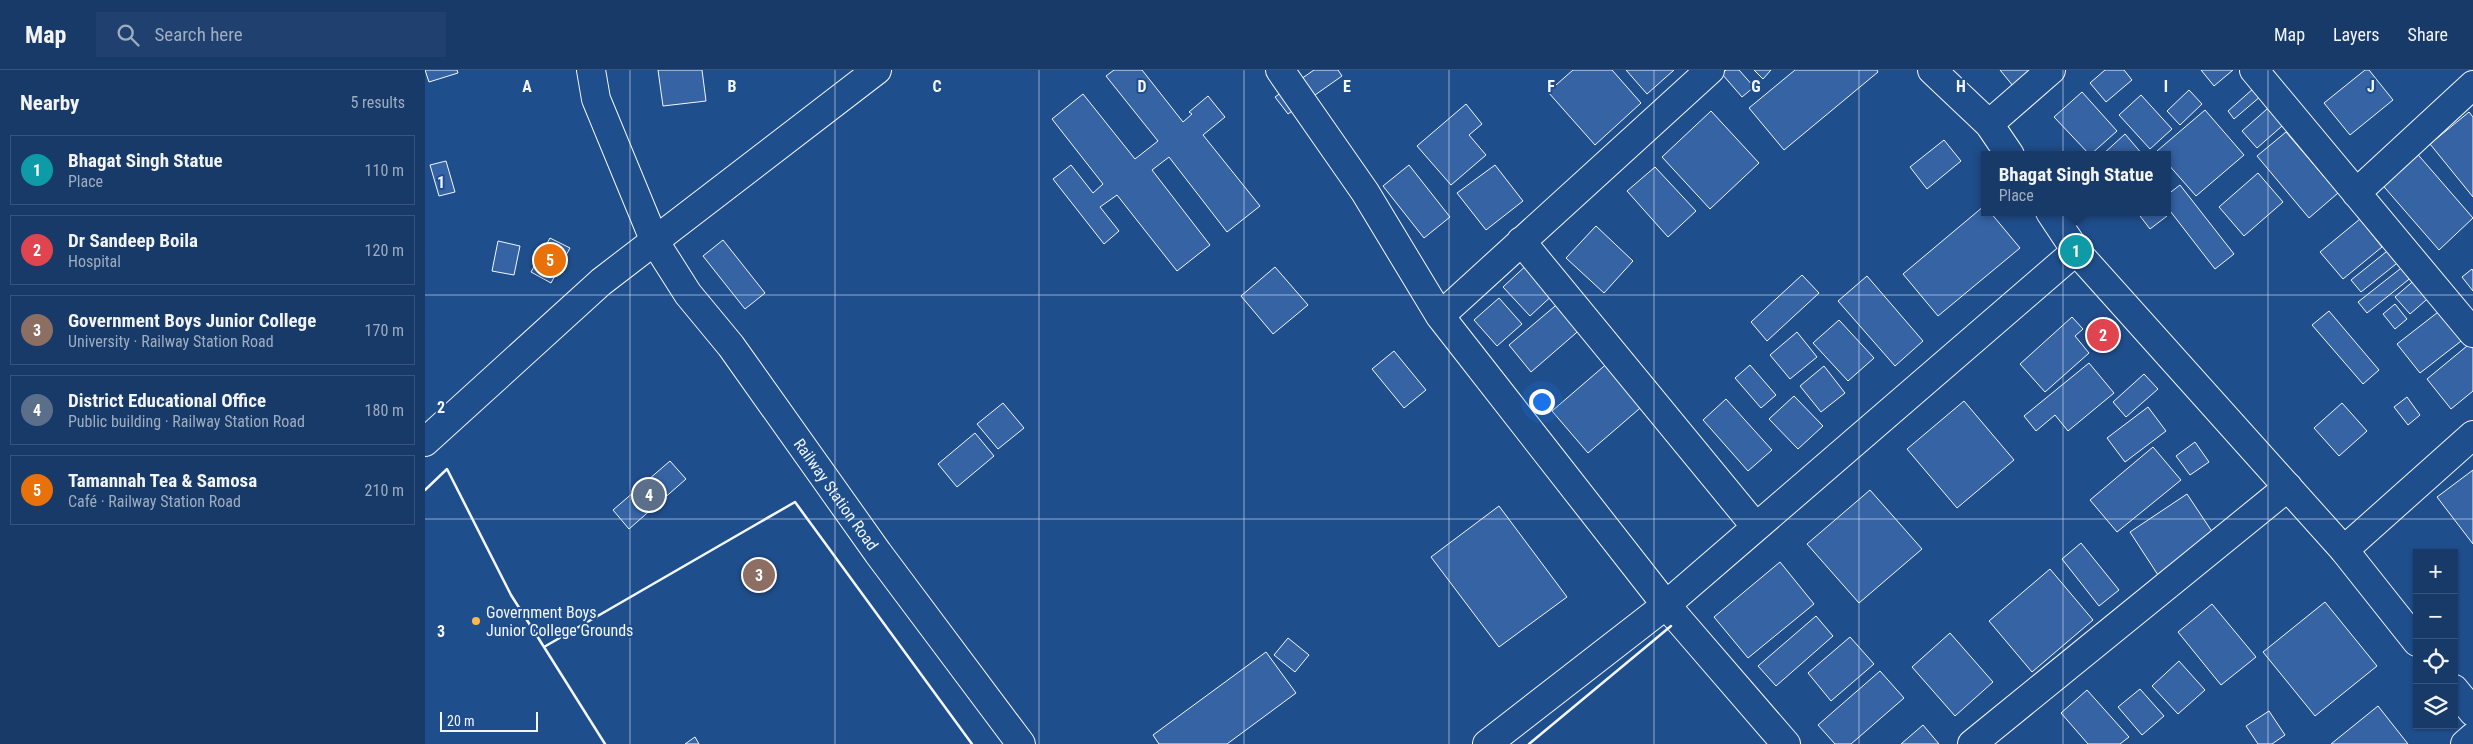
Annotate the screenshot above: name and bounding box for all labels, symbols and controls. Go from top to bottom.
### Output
search box [96,12,446,57]
text: Map [25,21,66,49]
icon: search [114,21,142,49]
text: Search here [154,23,243,46]
text: Map [2274,24,2305,45]
text: Layers [2333,24,2380,45]
text: Share [2408,24,2448,45]
text: A [522,77,532,96]
text: B [728,77,737,96]
text: C [932,77,942,96]
text: D [1137,77,1147,96]
text: E [1343,77,1351,96]
text: F [1547,77,1555,96]
text: G [1751,77,1761,96]
text: H [1956,77,1966,96]
text: I [2164,77,2168,96]
text: J [2367,77,2375,96]
text: Nearby [20,91,79,115]
text: 5 results [350,93,405,112]
text: Bhagat Singh Statue [68,149,223,172]
popup [1981,151,2171,216]
text: 1 [33,161,41,180]
text: 110 m [365,161,404,180]
text: Bhagat Singh Statue [1999,163,2153,186]
text: Place [68,172,103,191]
text: 1 [437,173,445,192]
text: Place [1999,186,2034,205]
text: Dr Sandeep Boila [68,229,198,252]
pin: 1 [2060,232,2092,270]
text: 2 [33,241,41,260]
text: 120 m [365,241,404,260]
pin: 5 [534,241,566,279]
text: Hospital [68,252,121,271]
text: Government Boys Junior College [68,309,316,332]
pin: 2 [2087,316,2119,354]
text: 3 [33,321,41,340]
text: 170 m [365,321,404,340]
text: University · Railway Station Road [68,332,274,351]
text: District Educational Office [68,389,266,412]
your location [1529,389,1555,415]
text: 2 [437,398,445,417]
text: 4 [33,401,41,420]
text: 180 m [365,401,404,420]
text: Public building · Railway Station Road [68,412,305,431]
street label: Railway Station Road [790,435,882,554]
text: Tamannah Tea & Samosa [68,469,257,492]
pin: 4 [633,476,665,514]
text: 5 [33,481,41,500]
text: 210 m [365,481,404,500]
text: Café · Railway Station Road [68,492,241,511]
map controls [2413,549,2458,729]
button: + [2413,549,2458,594]
pin: 3 [743,556,775,594]
button: − [2413,594,2458,639]
place label: Government Boys Junior College Grounds [486,603,633,640]
marker: Government Boys Junior College Grounds [470,615,482,627]
text: 3 [437,622,445,641]
button: locate [2413,639,2458,684]
button: layers [2413,684,2458,729]
scale bar [440,709,537,732]
text: 20 m [447,713,475,729]

